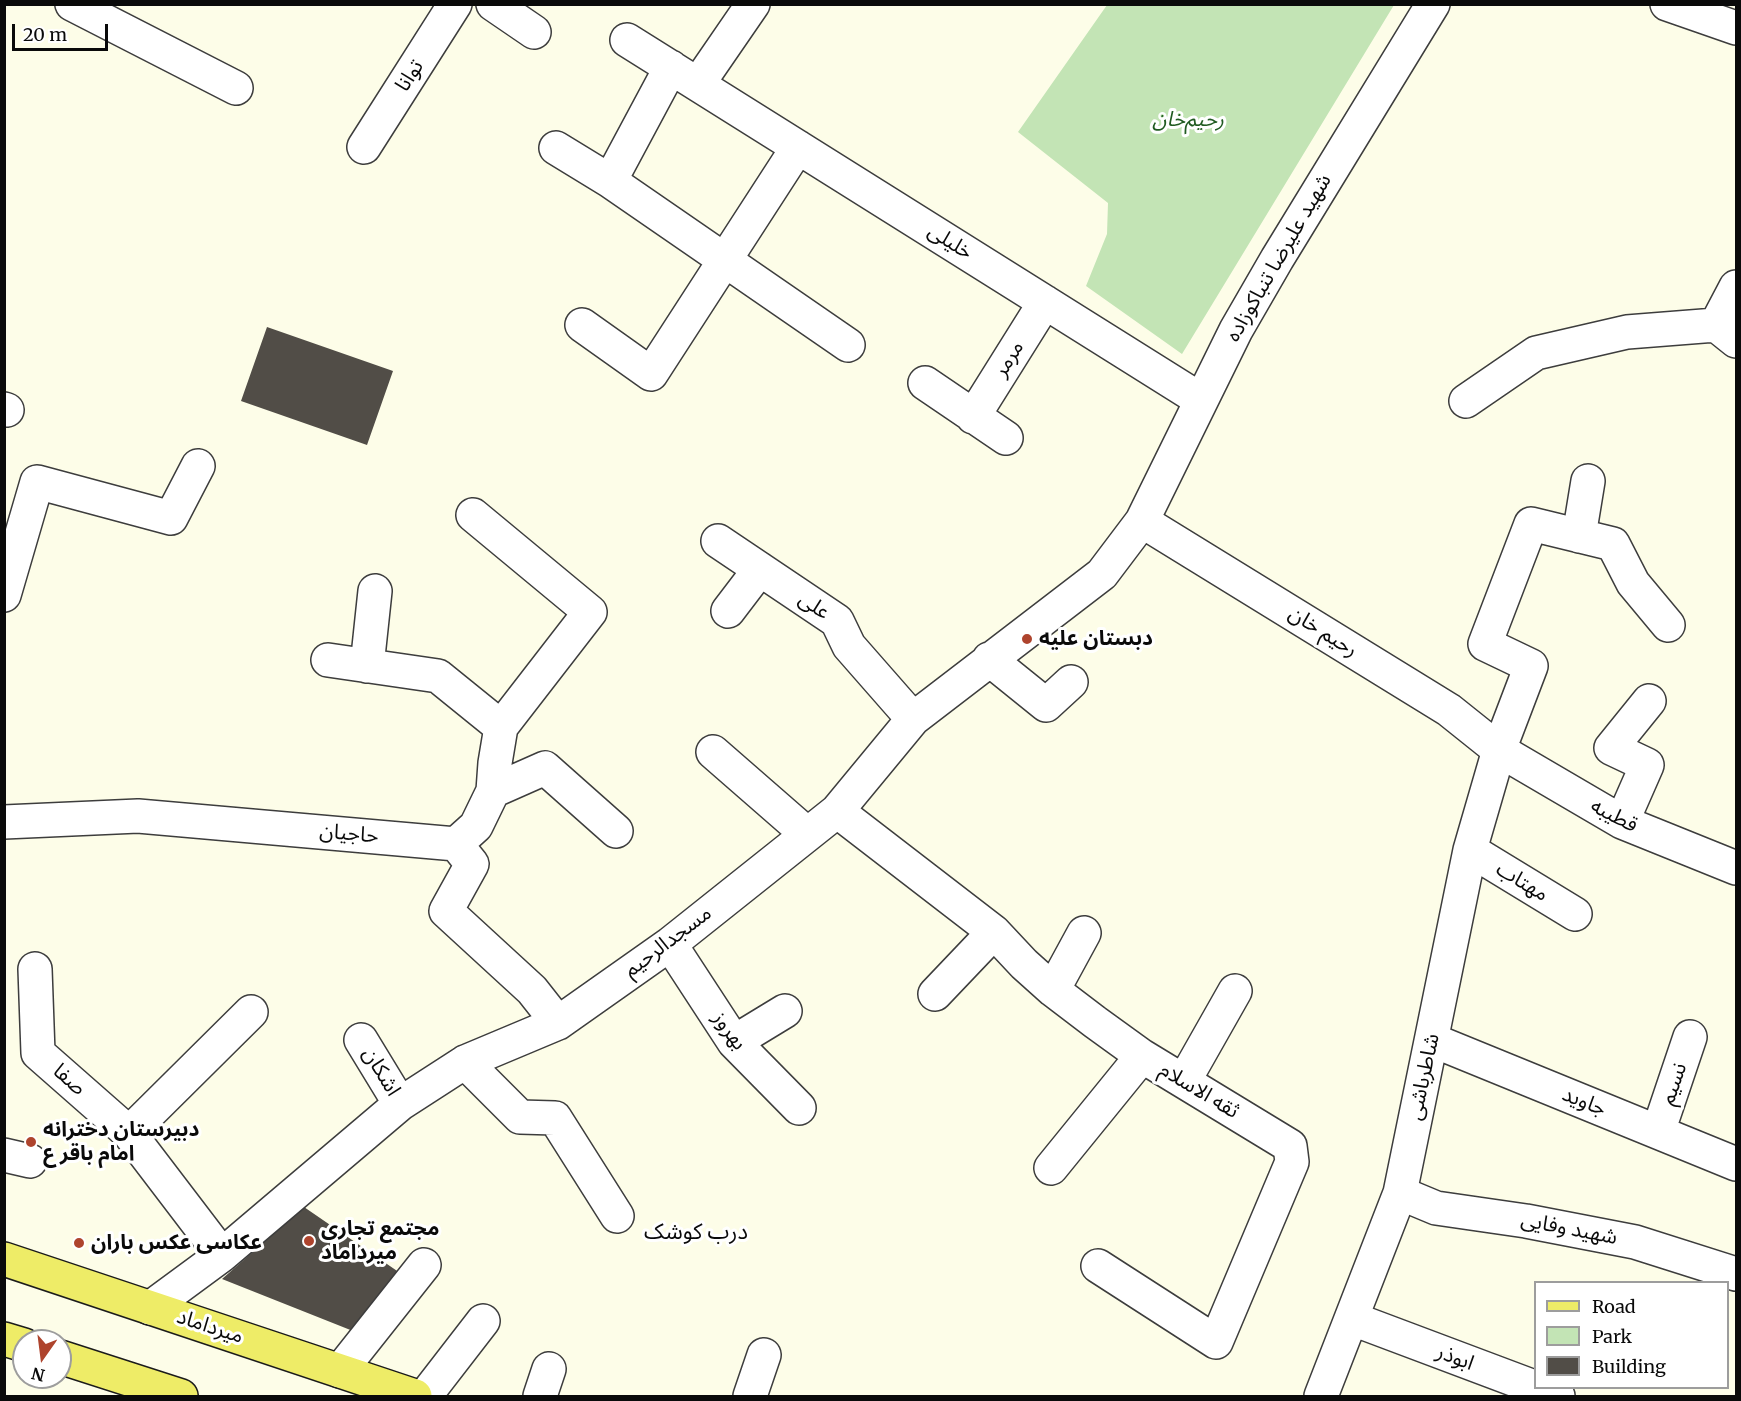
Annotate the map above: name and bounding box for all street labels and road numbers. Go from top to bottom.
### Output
street label: توانا [390,55,430,97]
street label: شهید علیرضا تنباکوزاده [1221,170,1337,346]
street label: خلیلی [923,219,977,265]
street label: مرمر [988,336,1030,382]
street label: علی [794,587,834,625]
street label: رحیم خان [1284,601,1362,663]
street label: قطیبه [1586,794,1642,838]
street label: حاجیان [318,819,380,849]
street label: مهتاب [1491,857,1553,907]
street label: مسجدالرحیم [619,901,717,983]
street label: بهروز [707,1007,751,1055]
street label: شاطرباشی [1403,1031,1445,1123]
street label: اشکان [357,1043,405,1101]
street label: ثقه الاسلام [1155,1057,1243,1125]
street label: صفا [47,1059,91,1101]
street label: نسیم [1655,1060,1693,1108]
street label: جاوید [1558,1082,1610,1122]
street label: شهید وفایی [1519,1207,1619,1251]
street label: میرداماد [173,1304,247,1350]
street label: ابوذر [1433,1339,1477,1377]

